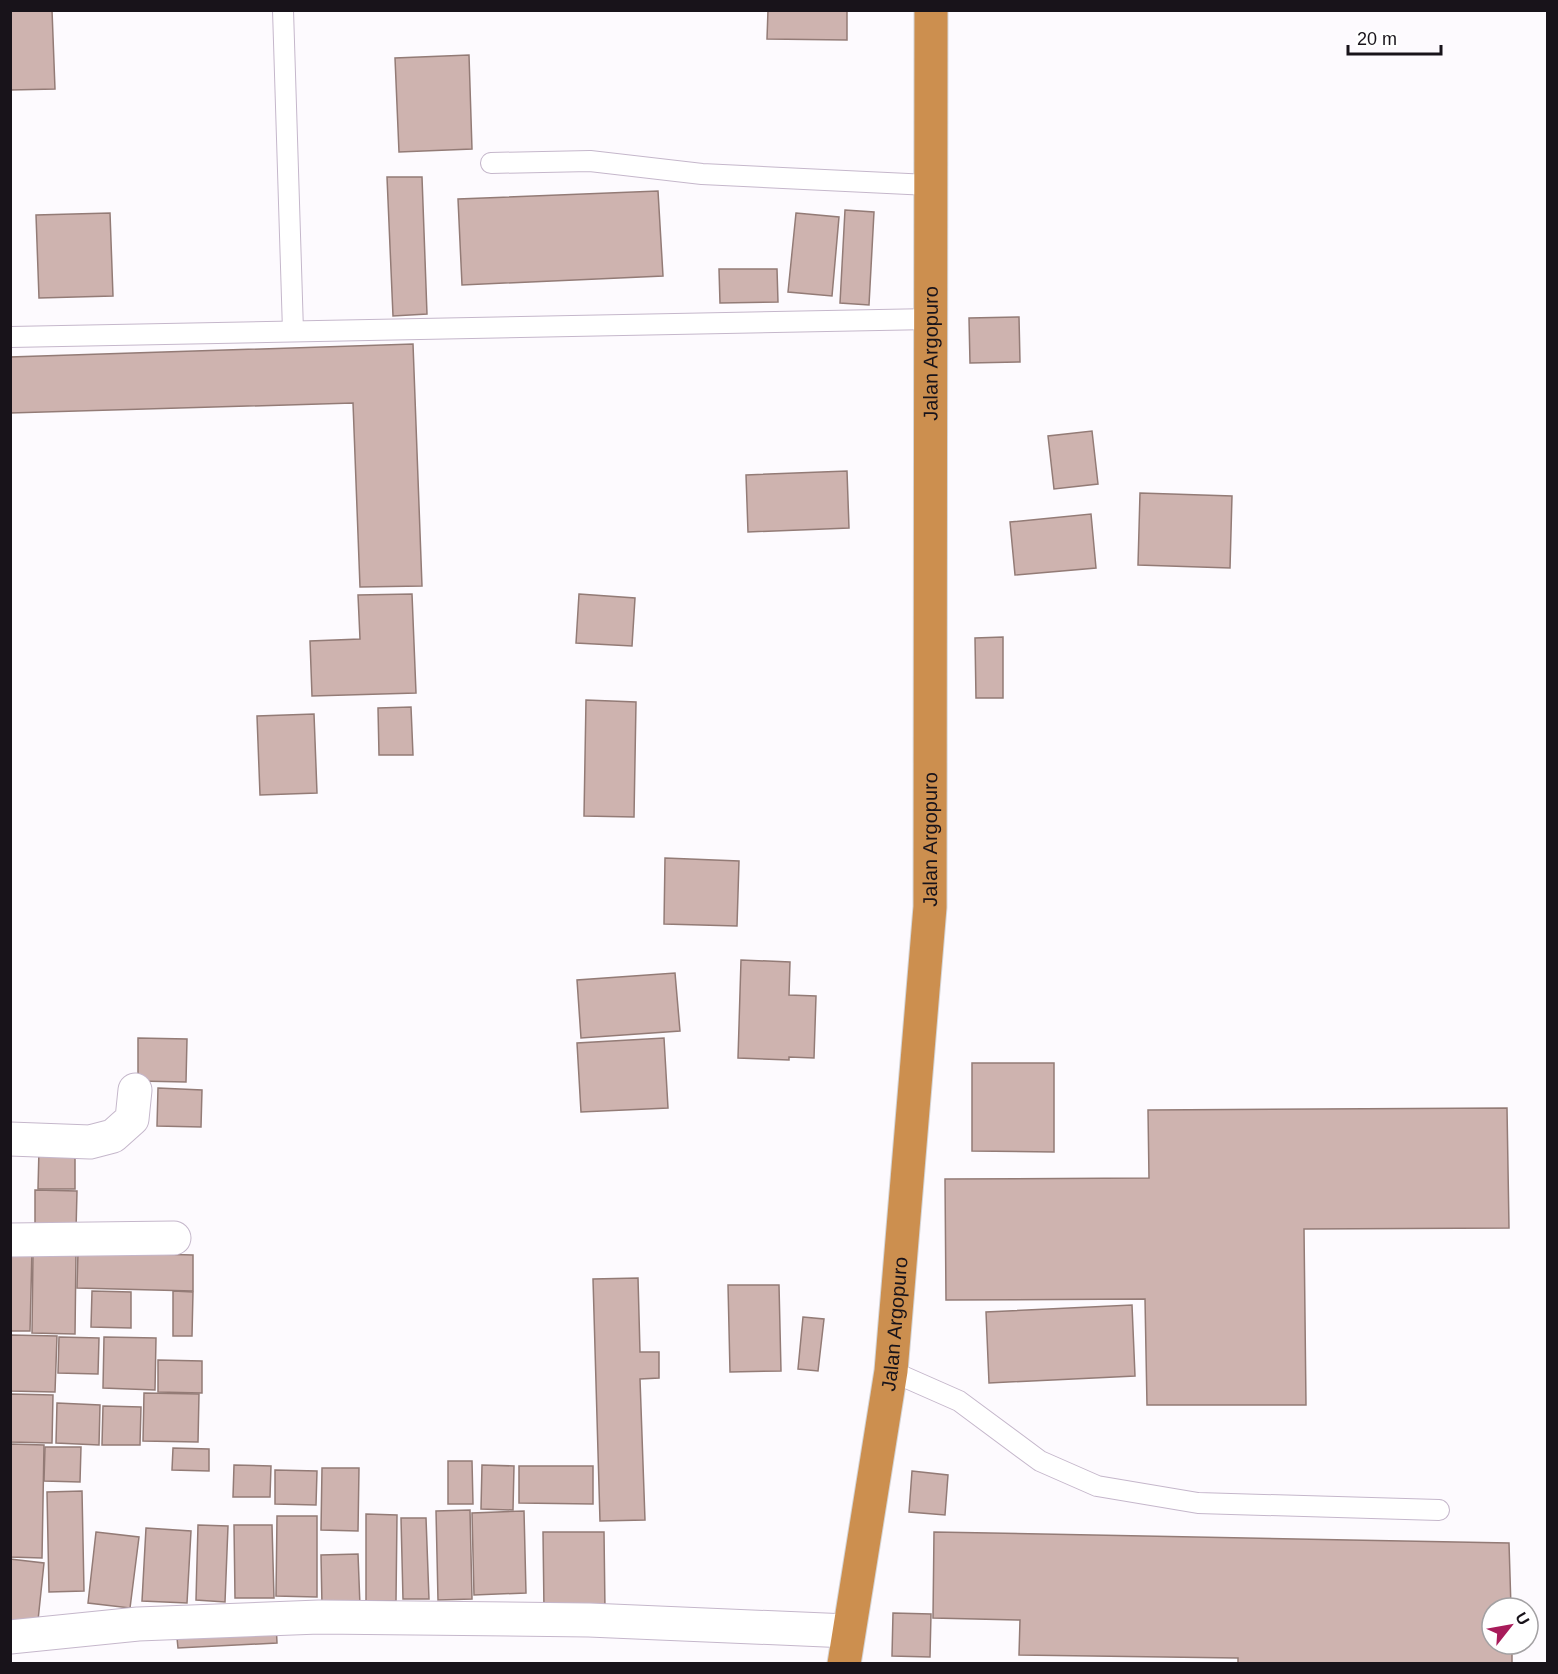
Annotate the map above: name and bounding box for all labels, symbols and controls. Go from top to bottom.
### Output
scale bar [1348,18,1441,56]
text: 20 m [1357,29,1397,49]
street label: Jalan Argopuro [920,286,942,421]
street label: Jalan Argopuro [919,772,941,907]
street label: Jalan Argopuro [877,1256,912,1393]
north arrow [1480,1596,1540,1656]
text: U [1512,1609,1533,1628]

